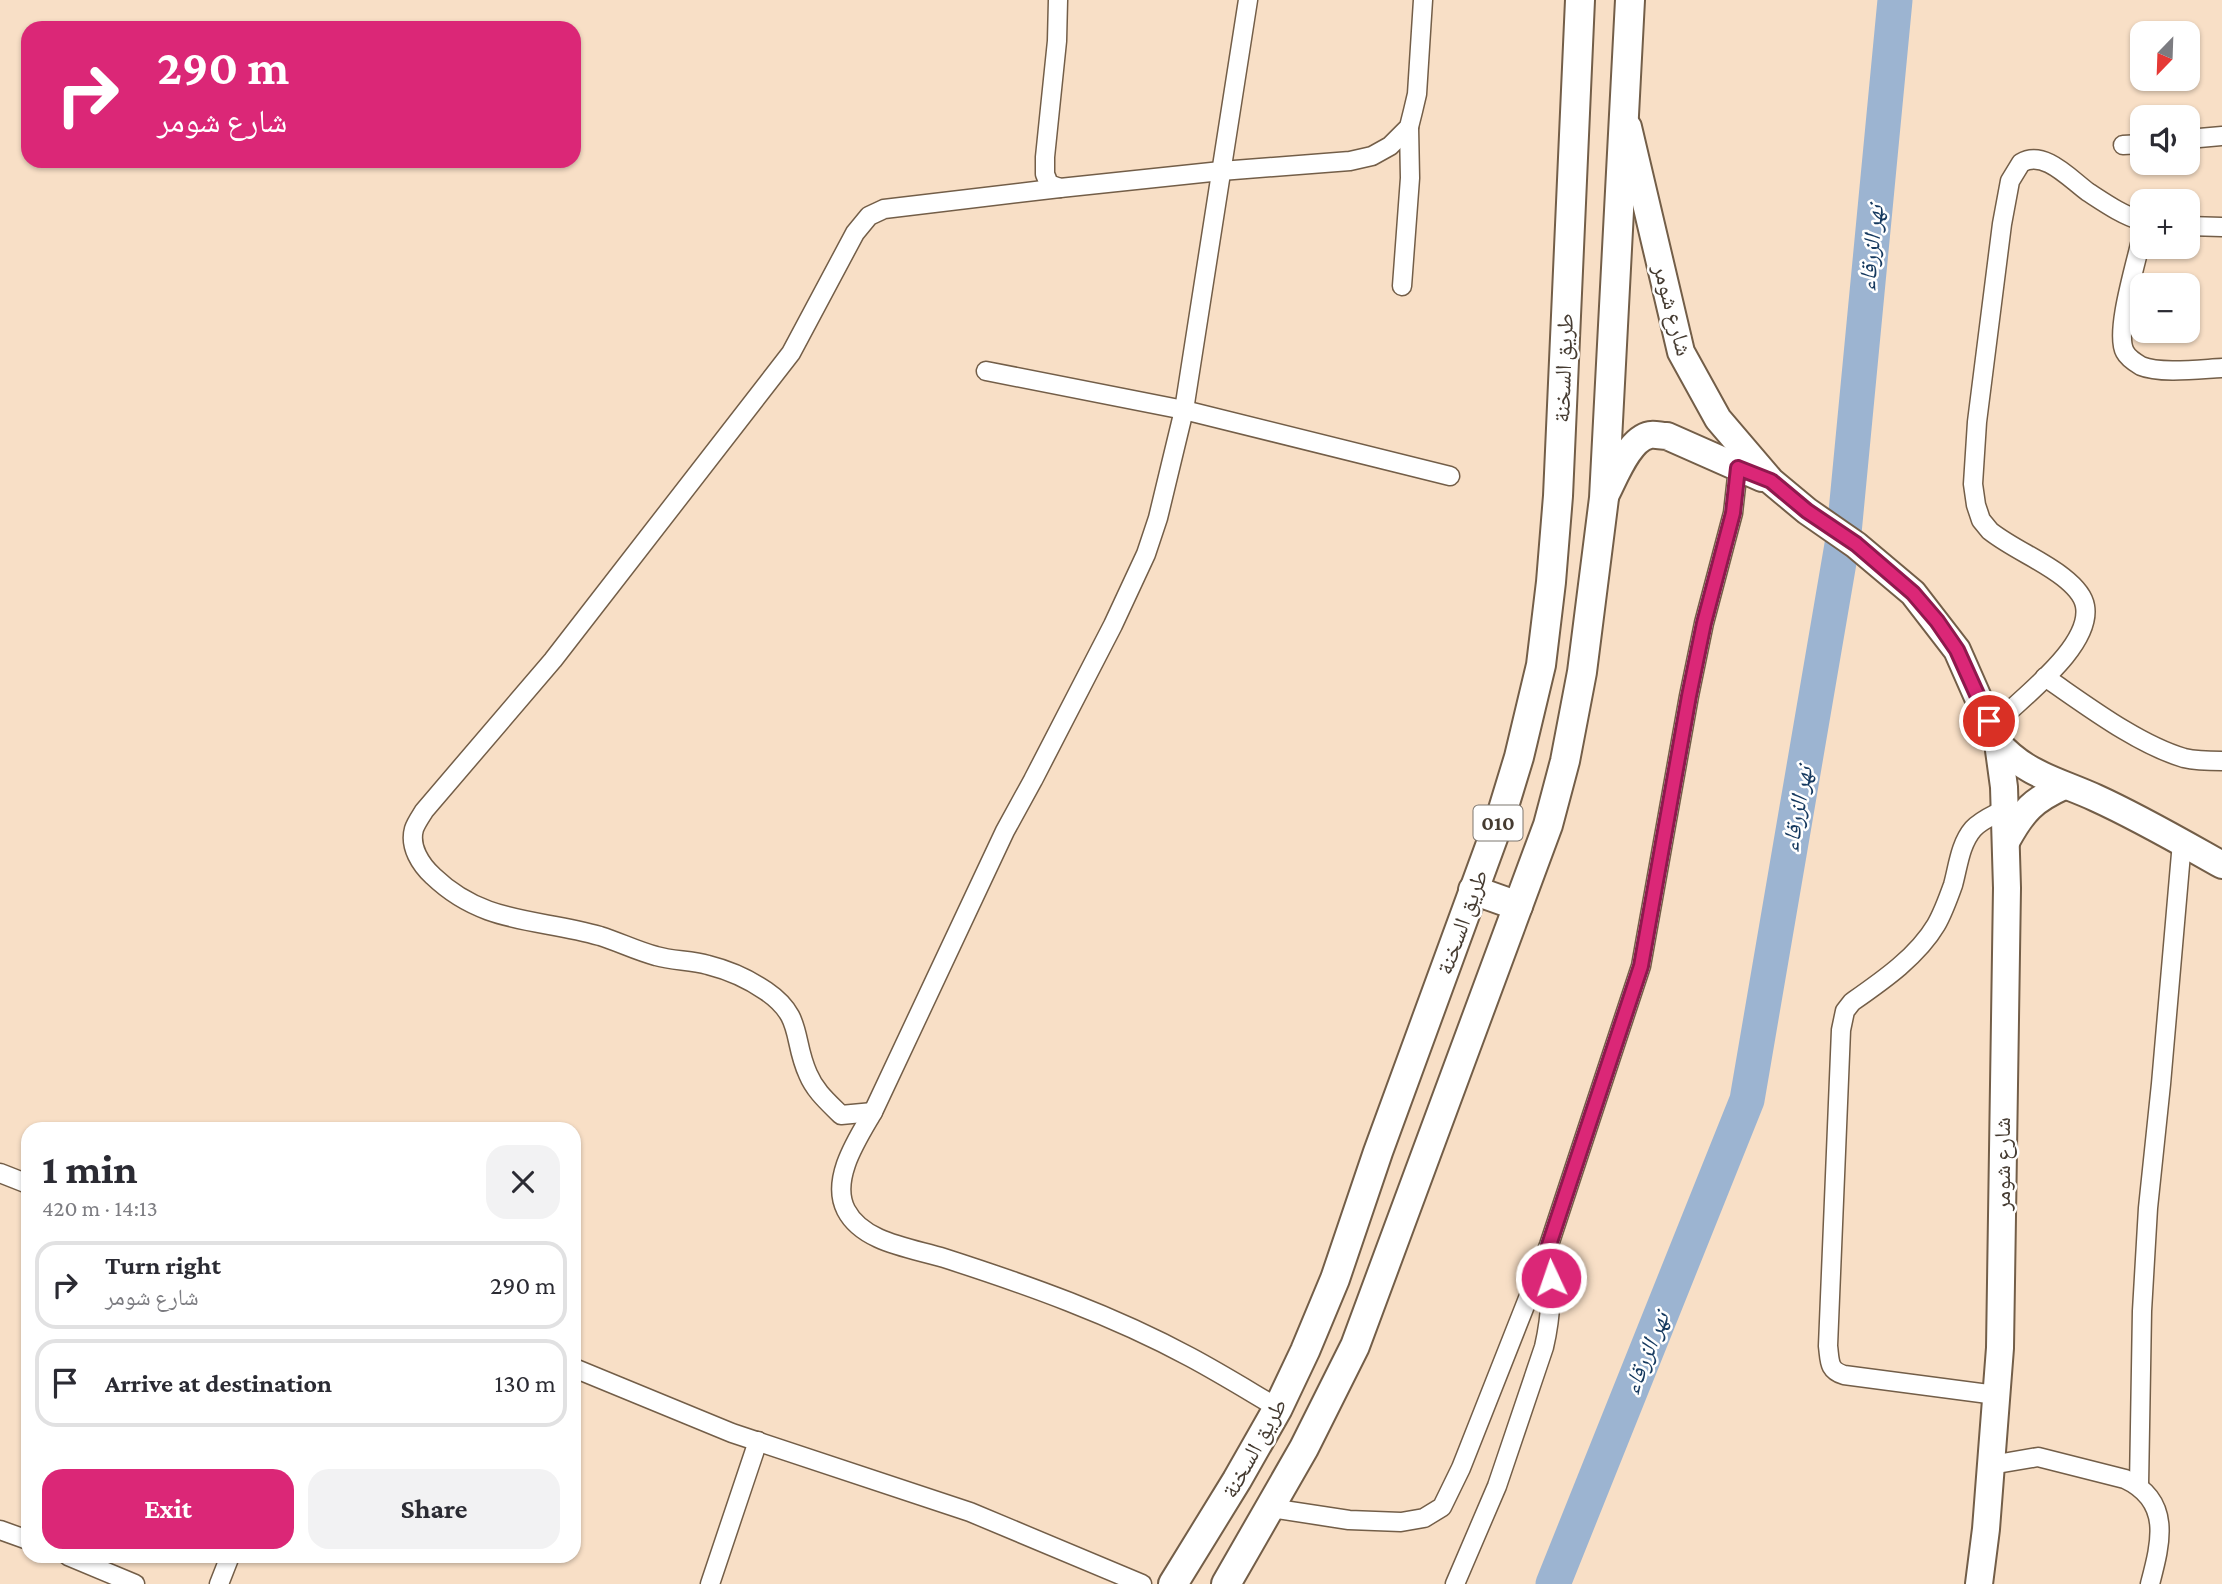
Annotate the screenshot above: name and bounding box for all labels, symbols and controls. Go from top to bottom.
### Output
north arrow [2130,21,2200,91]
map controls [2130,21,2200,343]
text: 290 m [157,40,289,95]
icon: right [42,49,133,140]
text: شارع شومر [157,103,287,139]
button: sound [2130,105,2200,175]
button: + [2130,189,2200,259]
water label: نهر الزرقاء [1853,200,1889,292]
street label: شارع شومر [1646,260,1698,359]
button: − [2130,273,2200,343]
street label: طريق السخنة [1548,313,1579,423]
pin [1959,691,2019,751]
icon: arrive [1970,702,2008,740]
water label: نهر الزرقاء [1776,760,1818,854]
road number: 010 [1474,806,1522,840]
street label: طريق السخنة [1431,866,1494,978]
street label: شارع شومر [1989,1117,2017,1212]
text: 1 min [42,1145,138,1192]
button: close [486,1145,560,1219]
text: 420 m · 14:13 [42,1195,158,1221]
position arrow [1514,1241,1588,1315]
text: Turn right [105,1251,221,1280]
icon: right [46,1266,84,1304]
text: 290 m [490,1271,556,1300]
text: شارع شومر [105,1284,199,1310]
water label: نهر الزرقاء [1617,1304,1676,1398]
icon: arrive [46,1364,84,1402]
text: Arrive at destination [105,1369,332,1398]
text: 130 m [495,1369,556,1398]
street label: طريق السخنة [1216,1394,1293,1503]
button: Exit [42,1469,294,1549]
button: Share [308,1469,560,1549]

